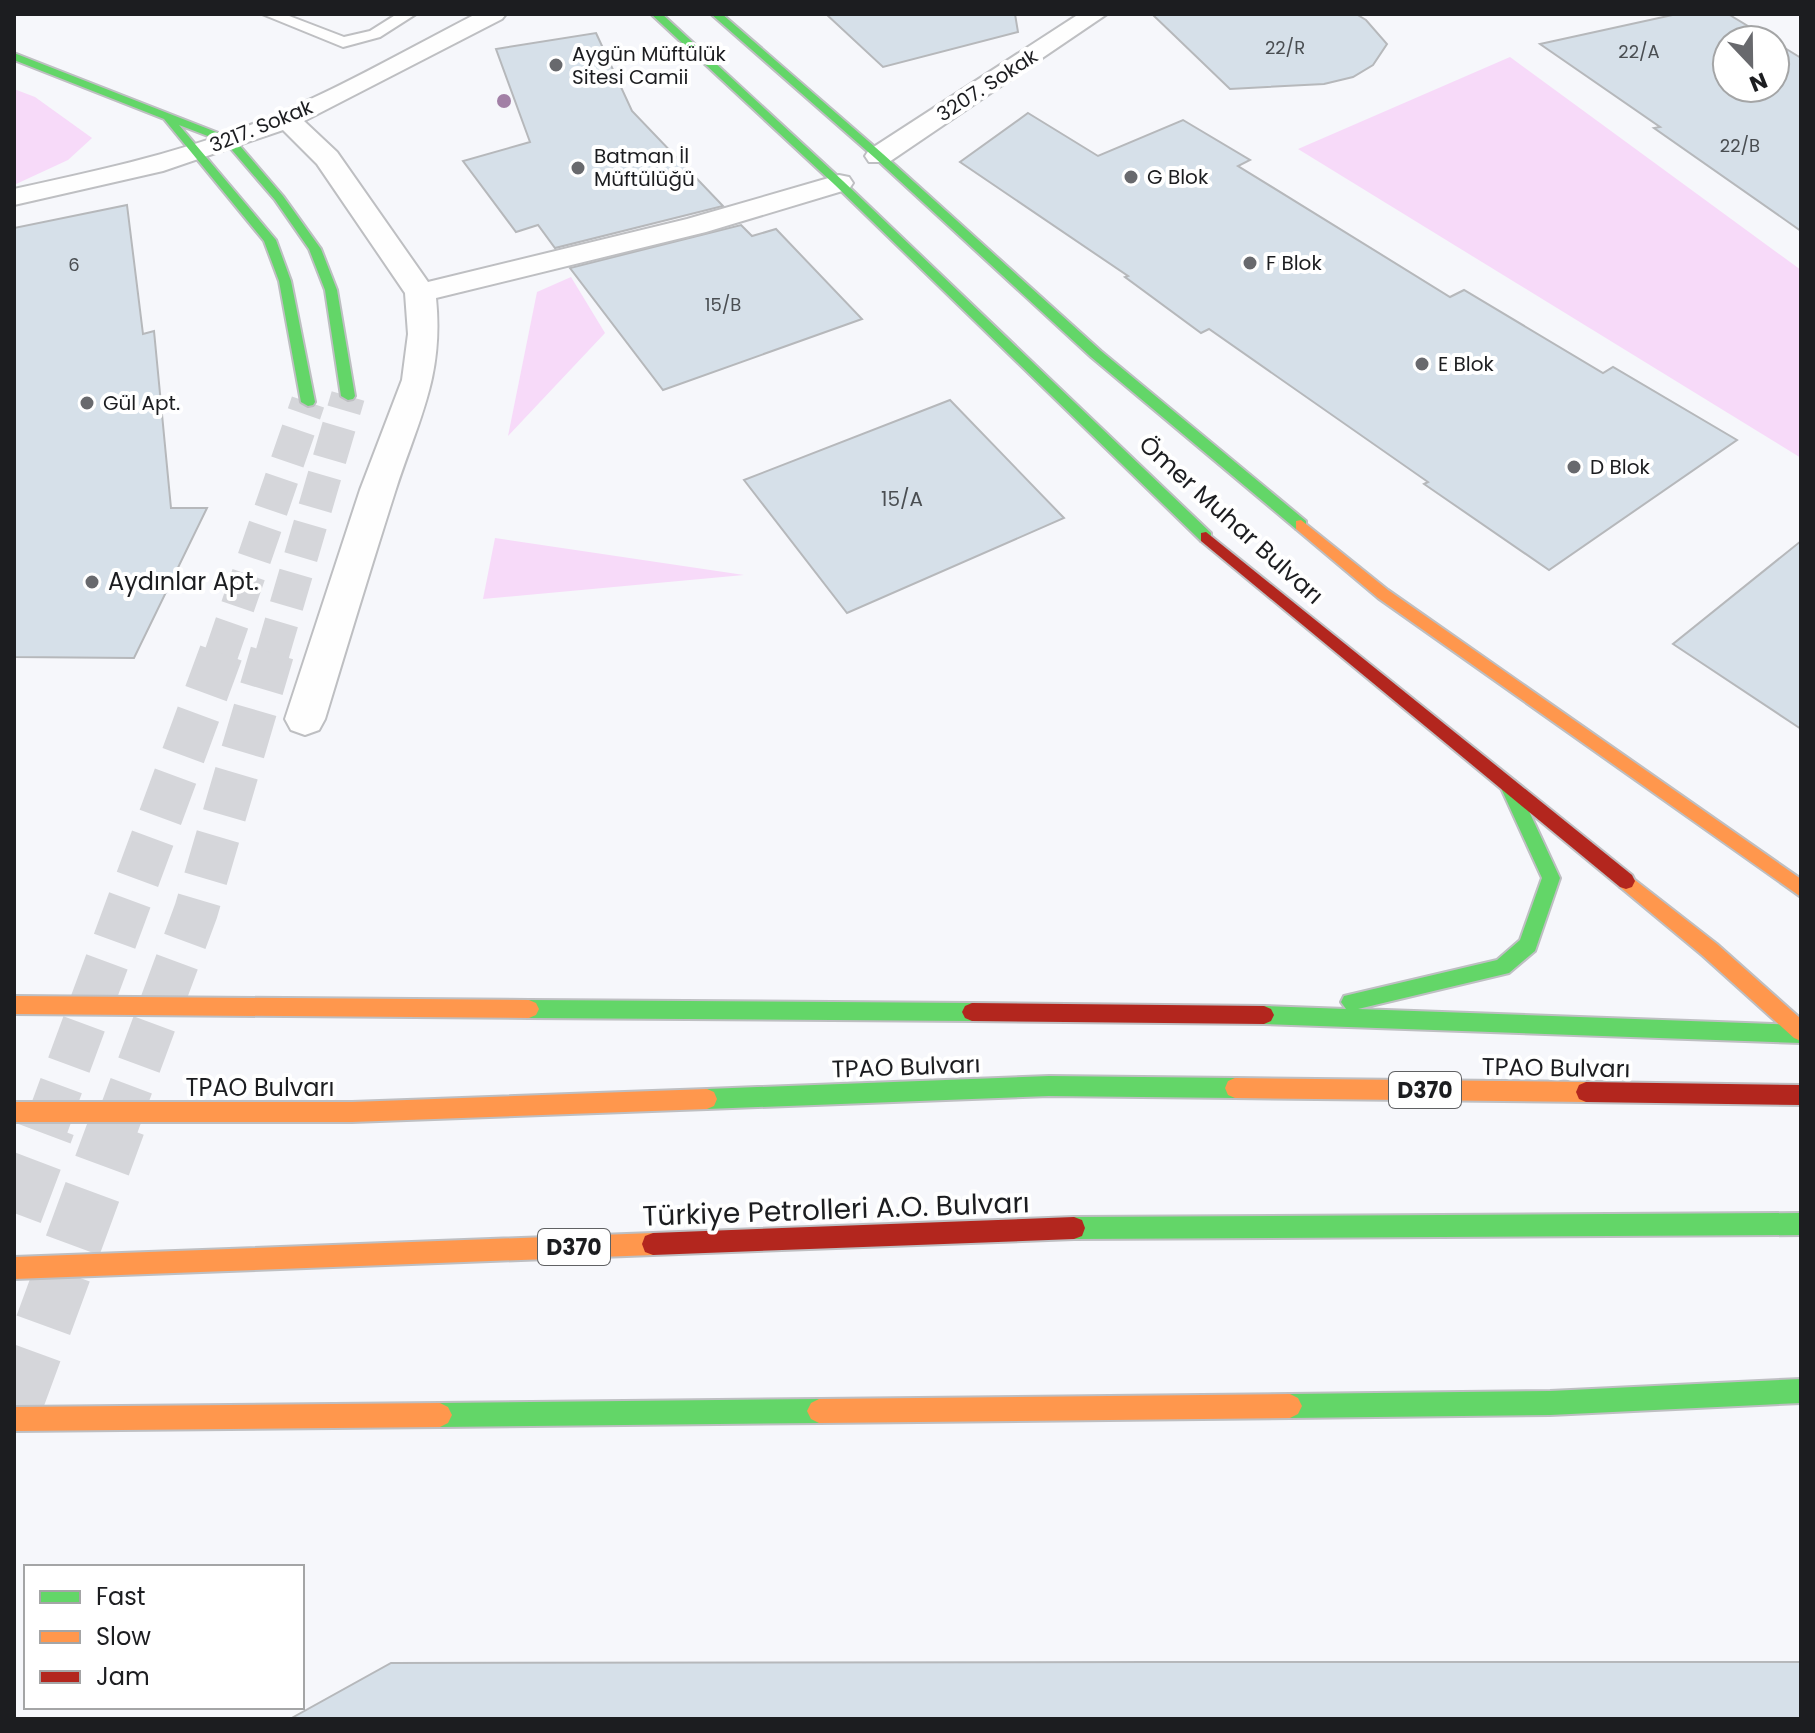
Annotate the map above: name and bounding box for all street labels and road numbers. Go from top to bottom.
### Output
street label: 3207. Sokak [931,42,1043,128]
street label: 3217. Sokak [205,92,317,159]
street label: Ömer Muhar Bulvarı [1132,428,1331,611]
street label: TPAO Bulvarı [831,1047,981,1086]
street label: TPAO Bulvarı [1481,1050,1631,1085]
street label: TPAO Bulvarı [186,1071,334,1104]
road number: D370 [1389,1072,1461,1108]
street label: Türkiye Petrolleri A.O. Bulvarı [642,1183,1030,1236]
road number: D370 [538,1229,610,1265]

